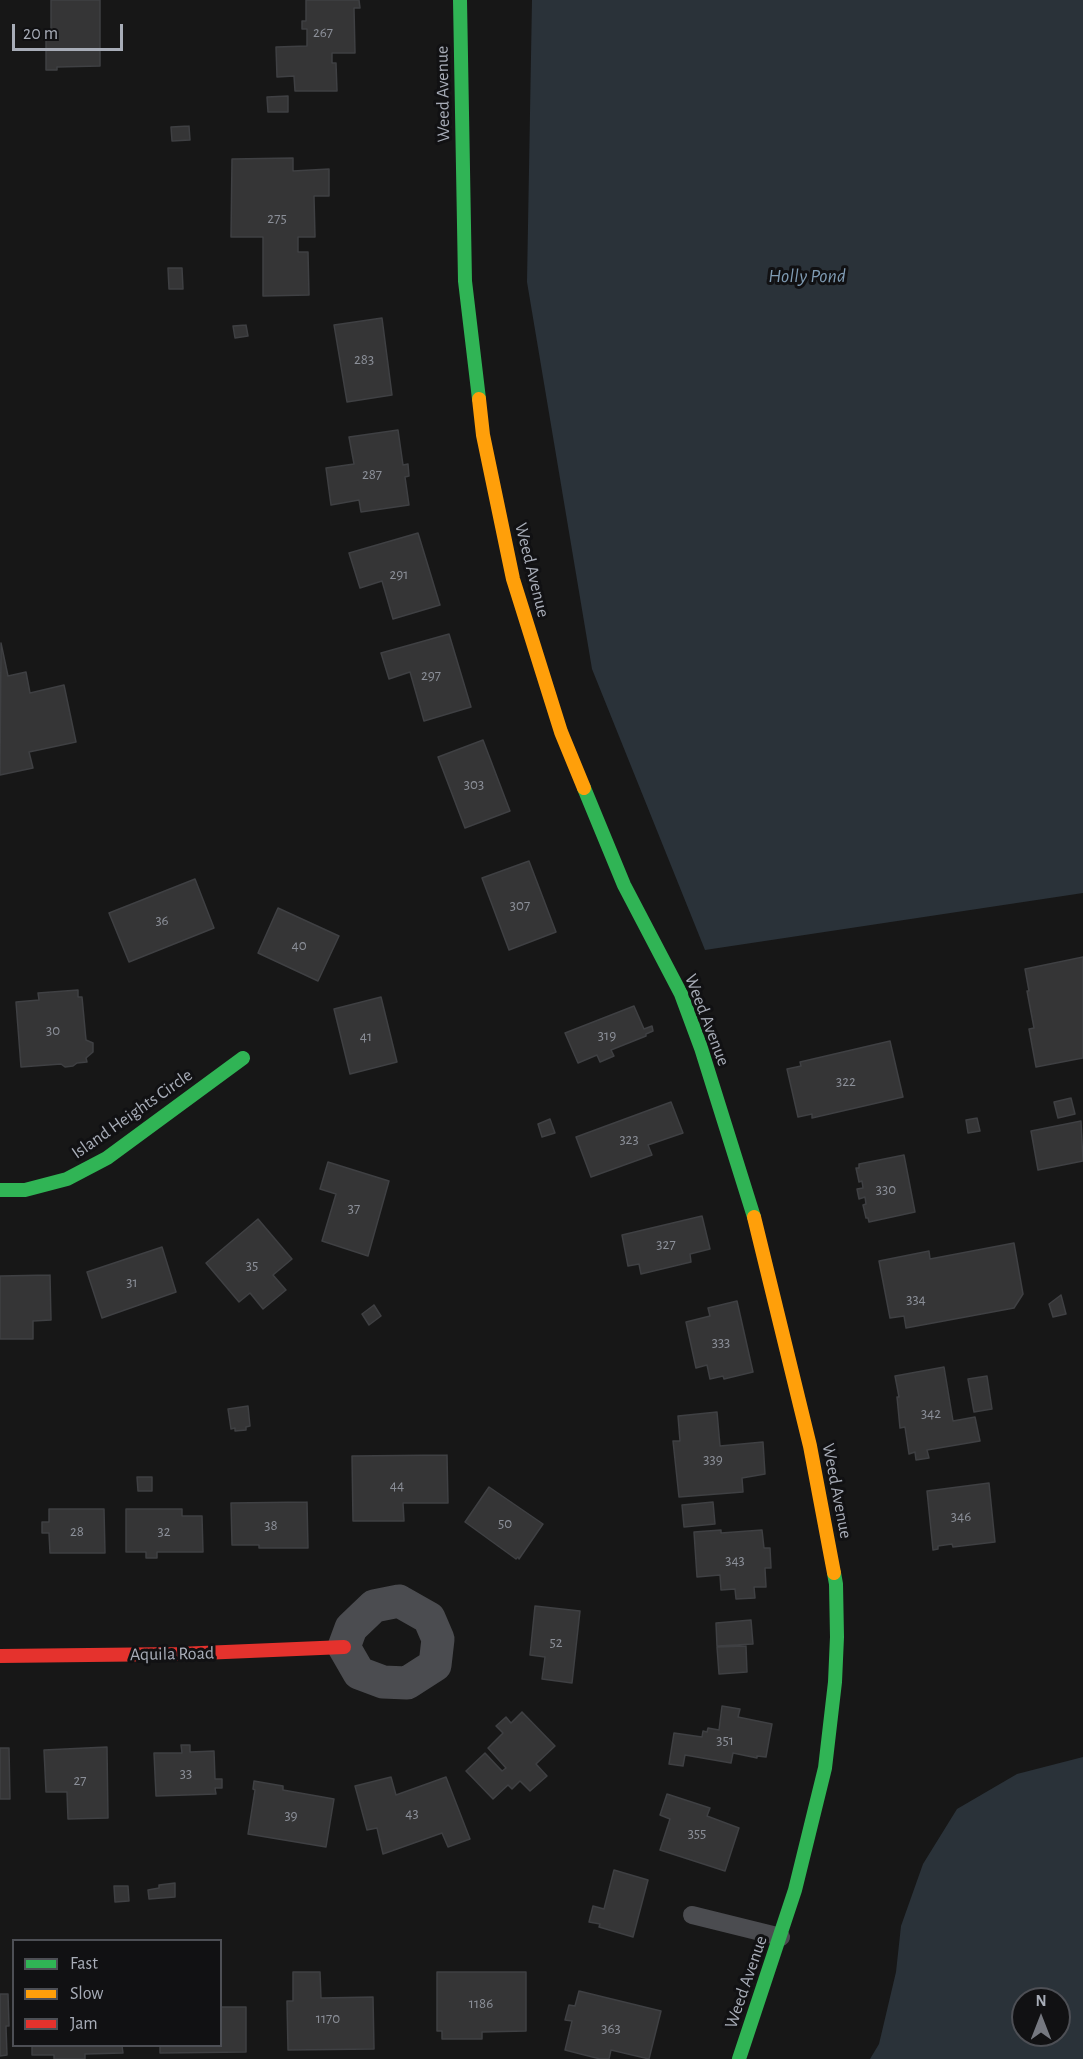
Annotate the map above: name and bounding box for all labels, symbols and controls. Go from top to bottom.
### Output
scale bar [15,12,126,50]
house number: 267 [313,23,333,41]
text: 20 m [23,25,58,43]
street label: Weed Avenue [431,45,455,143]
house number: 275 [267,209,287,227]
water label: Holly Pond [768,264,846,288]
house number: 283 [354,350,374,368]
house number: 287 [362,465,382,483]
street label: Weed Avenue [510,521,554,619]
house number: 291 [389,565,409,583]
house number: 297 [421,666,441,684]
house number: 303 [464,775,484,793]
house number: 307 [510,896,530,914]
house number: 36 [155,911,169,929]
house number: 40 [291,936,307,954]
street label: Weed Avenue [680,971,734,1069]
house number: 30 [46,1021,60,1039]
house number: 319 [598,1026,616,1044]
house number: 41 [360,1027,372,1045]
street label: Island Heights Circle [67,1064,197,1164]
house number: 322 [836,1072,856,1090]
house number: 323 [619,1130,639,1148]
house number: 330 [876,1180,896,1198]
house number: 37 [348,1199,360,1217]
house number: 327 [656,1235,676,1253]
house number: 35 [246,1256,258,1274]
house number: 31 [126,1273,138,1291]
house number: 334 [906,1290,926,1308]
house number: 333 [712,1333,730,1351]
house number: 342 [921,1404,941,1422]
street label: Weed Avenue [817,1442,857,1540]
house number: 339 [703,1450,723,1468]
house number: 44 [390,1476,404,1494]
house number: 346 [951,1507,971,1525]
house number: 50 [498,1514,512,1532]
house number: 38 [264,1516,278,1534]
house number: 28 [70,1522,84,1540]
house number: 32 [157,1522,171,1540]
house number: 343 [725,1551,745,1569]
house number: 52 [549,1633,563,1651]
street label: Aquila Road [130,1642,214,1666]
house number: 351 [716,1731,734,1749]
house number: 33 [180,1764,192,1782]
house number: 27 [73,1771,87,1789]
house number: 43 [405,1804,419,1822]
house number: 39 [284,1806,298,1824]
house number: 355 [688,1824,706,1842]
street label: Weed Avenue [720,1933,772,2031]
legend [12,1939,222,2047]
text: Fast [70,1955,98,1973]
text: Slow [70,1985,103,2003]
north arrow [1011,1987,1071,2047]
text: N [1035,1993,1047,2009]
house number: 1186 [469,1994,493,2012]
house number: 1170 [316,2009,340,2027]
text: Jam [70,2015,98,2033]
house number: 363 [601,2019,621,2037]

